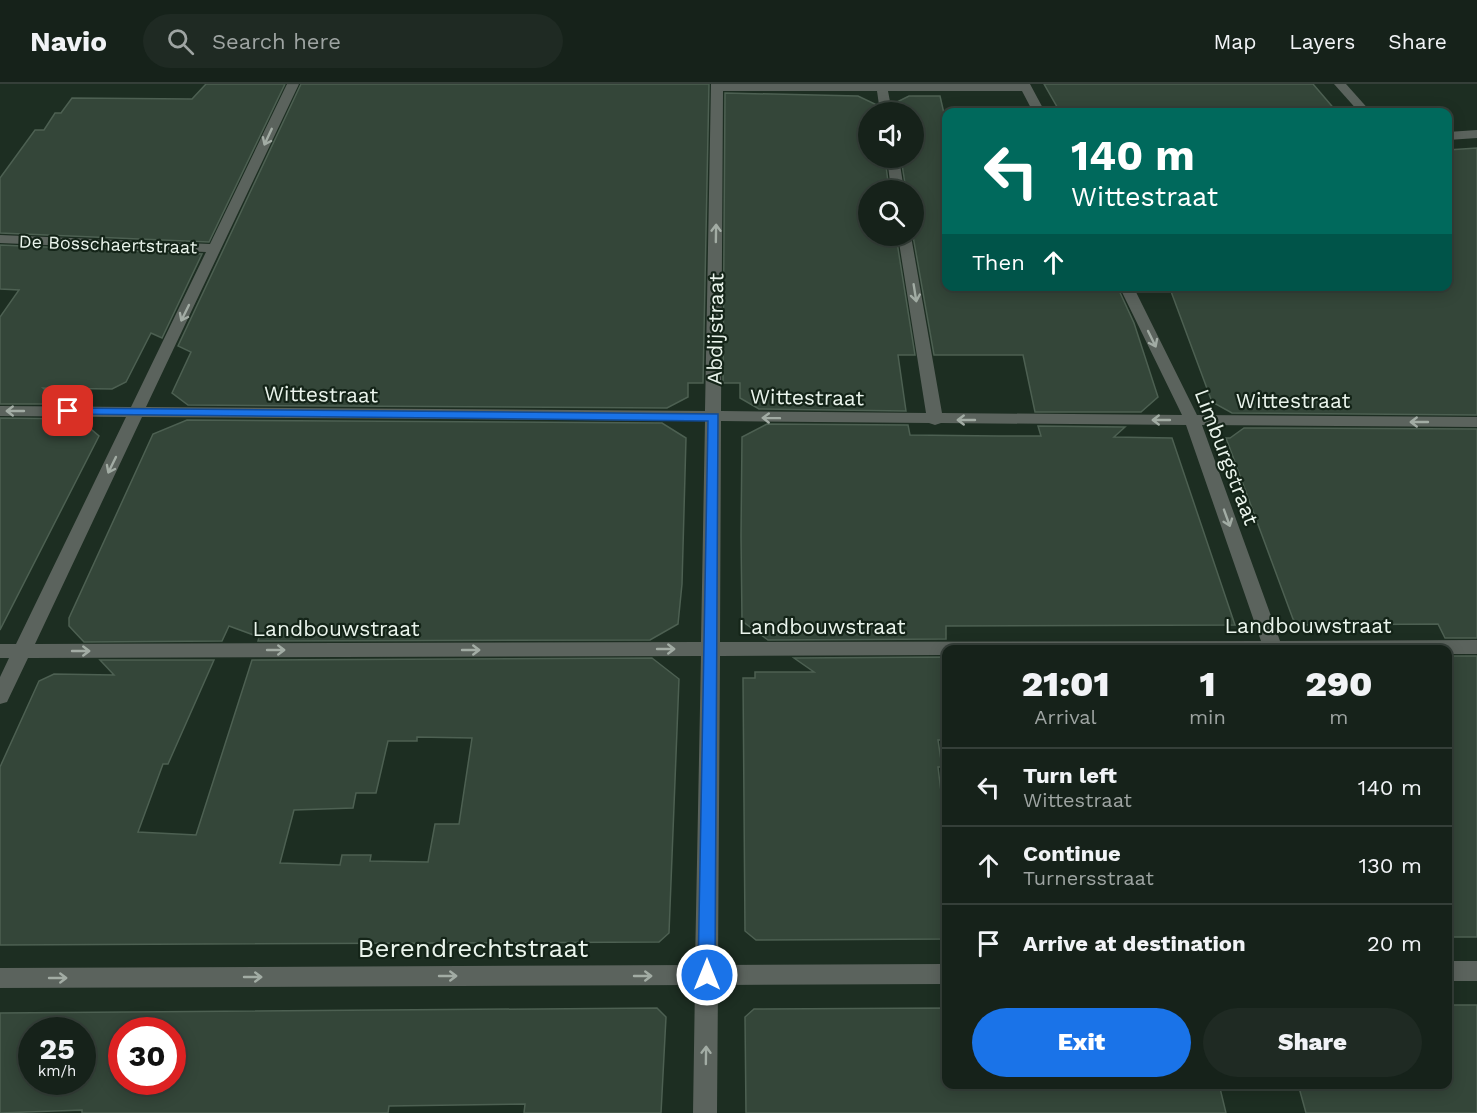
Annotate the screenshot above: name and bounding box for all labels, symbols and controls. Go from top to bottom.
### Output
search box [143,14,563,68]
text: Navio [30,25,107,58]
icon: search [164,25,197,58]
text: Search here [212,29,341,54]
text: Map [1213,29,1256,54]
text: Layers [1289,29,1355,54]
text: Share [1388,29,1447,54]
map controls [858,102,924,246]
button: sound [858,102,924,168]
one-way arrow [262,127,274,145]
text: 140 m [1071,131,1195,180]
icon: left [972,132,1050,210]
button: search [858,180,924,246]
text: Wittestraat [1071,181,1218,213]
one-way arrow [710,223,722,243]
street label: De Bosschaertstraat [18,230,198,258]
icon: ahead [1037,246,1070,279]
text: Then [972,250,1025,275]
street label: Abdijstraat [702,273,728,385]
one-way arrow [909,283,920,303]
one-way arrow [178,304,190,322]
one-way arrow [1147,329,1158,347]
street label: Wittestraat [264,381,379,408]
street label: Wittestraat [750,384,865,411]
pin [42,385,93,436]
street label: Limburgstraat [1190,385,1265,529]
street label: Wittestraat [1236,388,1350,413]
icon: arrive [51,394,84,427]
one-way arrow [6,405,26,417]
one-way arrow [761,412,781,424]
one-way arrow [956,414,976,426]
one-way arrow [1151,414,1171,426]
one-way arrow [1409,416,1429,428]
one-way arrow [105,455,117,473]
one-way arrow [1223,508,1234,527]
street label: Landbouwstraat [1225,613,1392,638]
street label: Landbouwstraat [739,614,906,639]
street label: Landbouwstraat [253,616,420,641]
one-way arrow [655,643,675,655]
one-way arrow [265,644,285,656]
one-way arrow [460,644,480,656]
one-way arrow [70,645,90,657]
text: 21:01 [1021,663,1110,705]
text: 1 [1199,663,1215,705]
text: 290 [1305,663,1373,705]
text: Arrival [1034,705,1097,729]
text: min [1189,705,1226,729]
text: m [1329,705,1348,729]
text: Turn left [1023,763,1117,788]
icon: left [972,771,1005,804]
text: 140 m [1358,775,1422,800]
text: Wittestraat [1023,788,1132,812]
text: Continue [1023,841,1121,866]
icon: ahead [972,849,1005,882]
text: 130 m [1358,853,1422,878]
text: Turnersstraat [1023,866,1154,890]
icon: arrive [972,927,1005,960]
text: Arrive at destination [1023,931,1246,956]
text: 20 m [1367,931,1422,956]
street label: Berendrechtstraat [358,933,588,963]
position arrow [675,943,739,1007]
one-way arrow [438,970,458,982]
one-way arrow [633,970,653,981]
one-way arrow [243,971,263,983]
one-way arrow [48,972,68,984]
button: Exit [972,1008,1191,1077]
button: Share [1203,1008,1422,1077]
speed limit sign: 30 [108,1017,186,1095]
text: 25 [39,1031,75,1066]
one-way arrow [700,1045,711,1065]
text: km/h [38,1062,76,1080]

